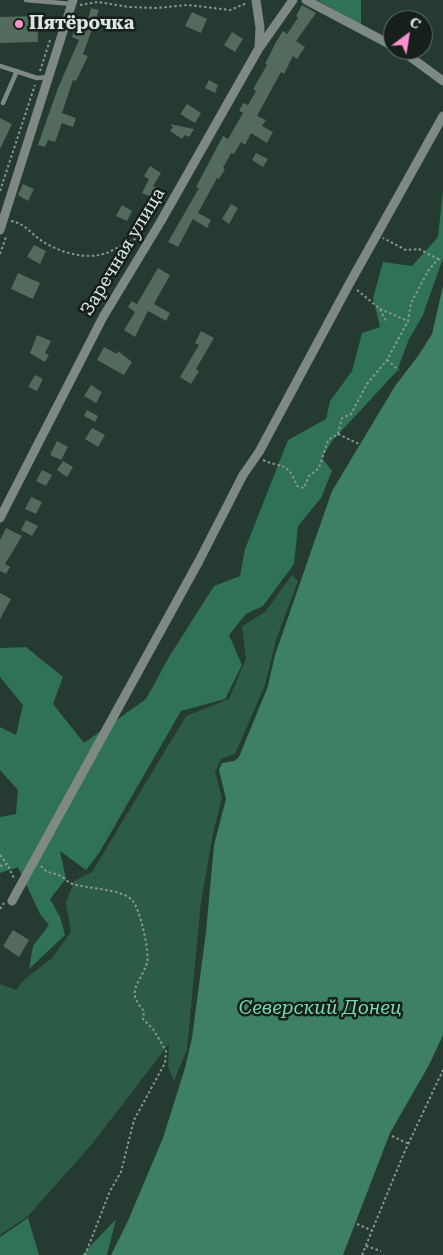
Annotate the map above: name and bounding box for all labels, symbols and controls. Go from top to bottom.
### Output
north arrow [383,10,433,60]
place label: Пятёрочка [29,13,134,35]
text: С [407,14,424,32]
marker: Пятёрочка [13,18,25,30]
street label: Заречная улица [76,184,170,320]
water label: Северский Донец [239,997,401,1019]

